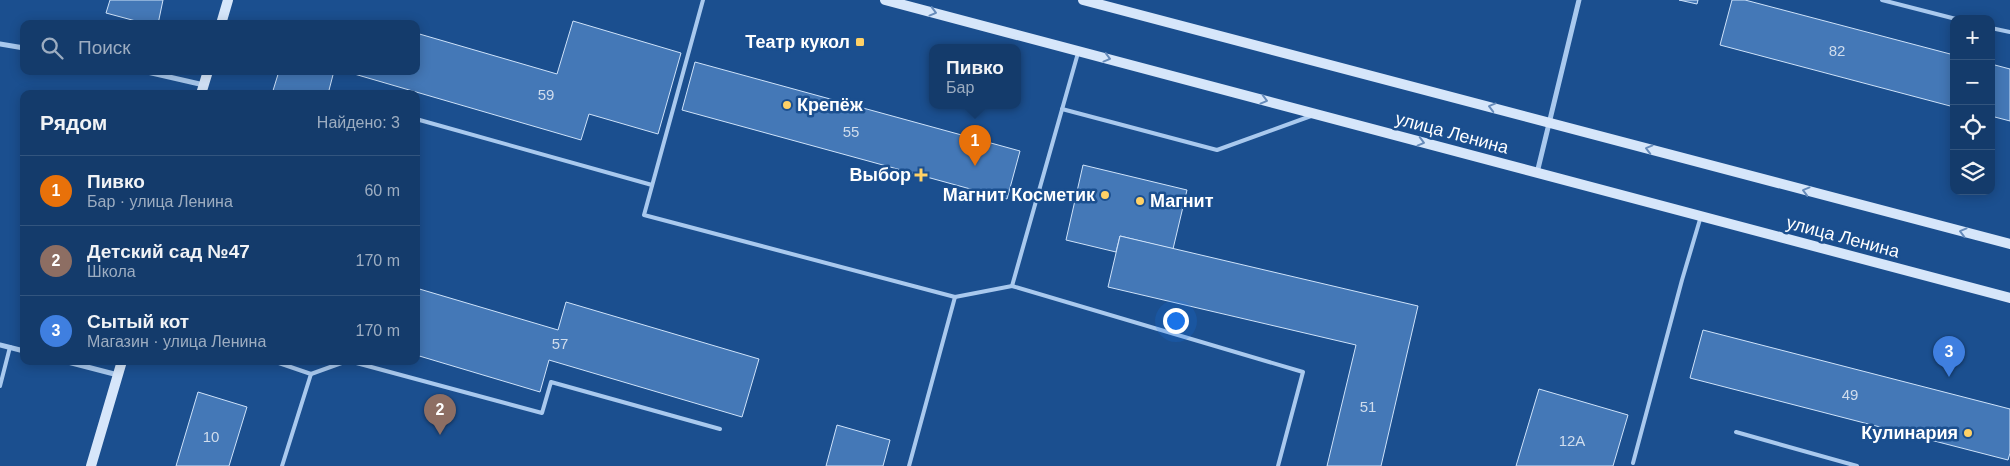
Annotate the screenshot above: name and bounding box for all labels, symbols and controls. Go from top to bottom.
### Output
one-way arrow [928,7,936,17]
map controls [1950,15,1995,195]
button: + [1950,15,1995,60]
search box [20,20,420,75]
place label: Театр кукол [745,32,850,52]
icon: search [38,34,66,62]
marker: Театр кукол [854,36,866,48]
text: Поиск [78,37,131,58]
house number: 82 [1829,42,1845,59]
popup [929,44,1021,109]
one-way arrow [1102,52,1111,63]
text: Пивко [946,57,1004,78]
button: − [1950,60,1995,105]
text: Бар [946,79,974,96]
house number: 59 [538,86,554,103]
one-way arrow [1259,94,1268,105]
place label: Крепёж [797,95,863,115]
marker: Крепёж [781,99,793,111]
one-way arrow [1488,103,1496,113]
button: locate [1950,105,1995,150]
street label: улица Ленина [1393,108,1512,158]
text: Рядом [40,111,107,134]
text: Найдено: 3 [317,114,400,131]
house number: 55 [843,123,859,140]
pin: 1 [959,125,991,166]
one-way arrow [1416,136,1424,146]
one-way arrow [1644,144,1653,155]
button: layers [1950,150,1995,195]
place label: Выбор [850,165,911,185]
marker: Выбор [915,169,927,181]
text: Пивко [87,171,145,192]
text: 1 [52,182,60,199]
text: 60 m [364,182,400,199]
place label: Магнит Косметик [943,185,1096,205]
one-way arrow [1802,186,1810,196]
marker: Магнит Косметик [1099,189,1111,201]
place label: Магнит [1150,191,1214,211]
text: Бар · улица Ленина [87,193,233,210]
marker: Магнит [1134,195,1146,207]
street label: улица Ленина [1784,212,1903,262]
one-way arrow [1958,227,1967,238]
text: Детский сад №47 [87,241,250,262]
text: 2 [52,252,60,269]
text: 170 m [356,252,400,269]
text: Школа [87,263,136,280]
your location [1163,308,1189,334]
text: Сытый кот [87,311,189,332]
text: 3 [52,322,60,339]
text: 170 m [356,322,400,339]
text: Магазин · улица Ленина [87,333,266,350]
house number: 57 [552,335,568,352]
pin: 3 [1933,336,1965,377]
house number: 49 [1842,386,1858,403]
pin: 2 [424,394,456,435]
house number: 51 [1360,398,1376,415]
place label: Кулинария [1861,423,1958,443]
marker: Кулинария [1962,427,1974,439]
house number: 10 [203,428,219,445]
house number: 12А [1559,432,1585,449]

